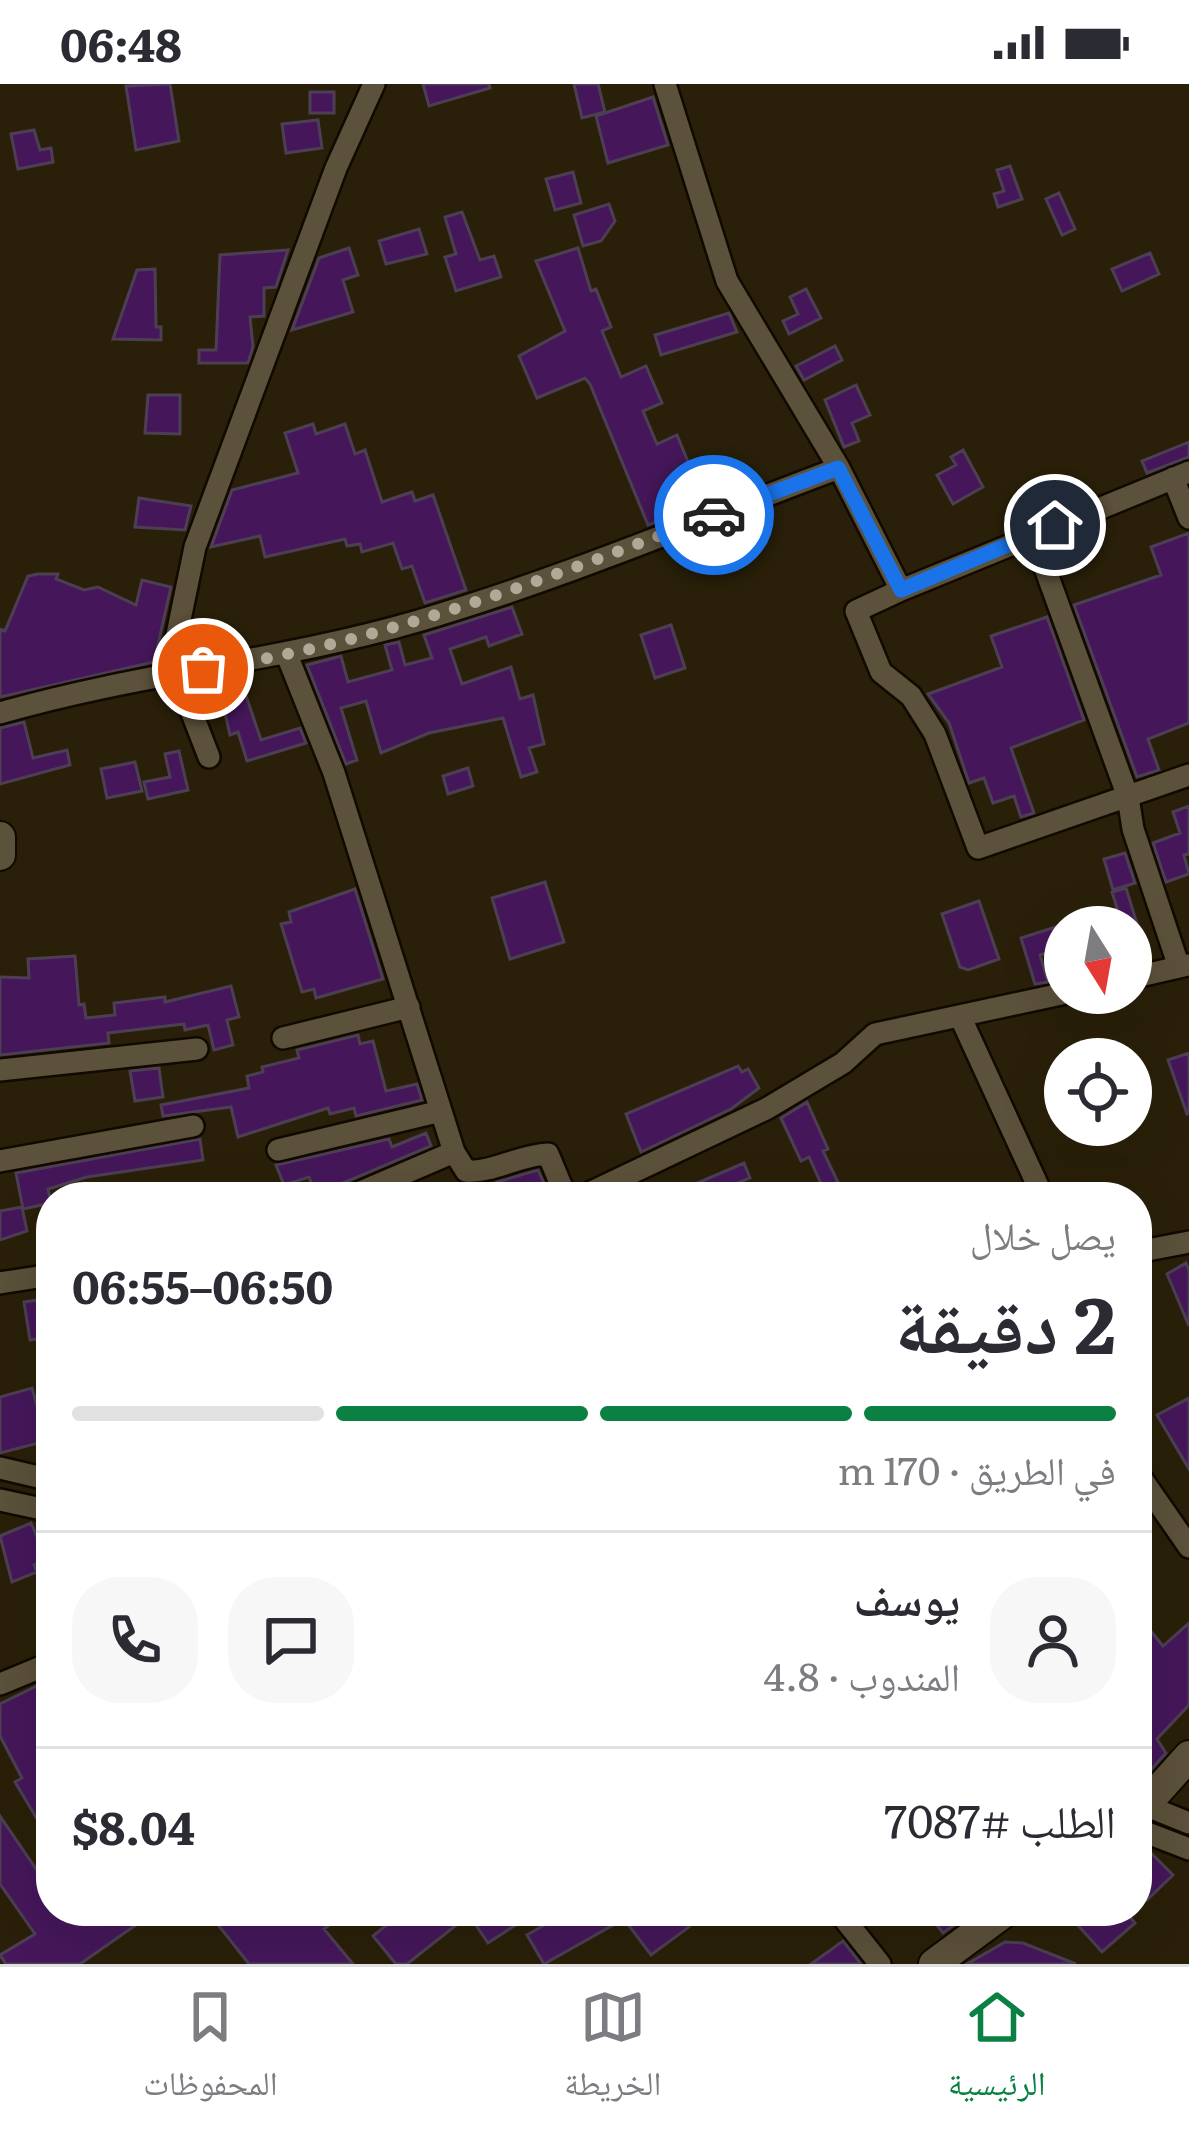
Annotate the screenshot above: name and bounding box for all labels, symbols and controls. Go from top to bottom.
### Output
text: 06:48 [60,9,182,76]
courier [654,455,774,575]
pin [1004,474,1106,576]
icon: car [681,482,747,548]
icon: home [1022,492,1088,558]
pin [152,618,254,720]
icon: bag [170,636,236,702]
north arrow [1044,906,1152,1014]
map controls [1044,906,1152,1146]
button: locate [1044,1038,1152,1146]
text: يصل خلال [970,1204,1116,1262]
text: 06:50–06:55 [72,1251,333,1318]
text: 2 دقيقة [895,1262,1116,1378]
text: في الطريق · 170 m [838,1439,1116,1497]
text: يوسف [854,1563,960,1630]
button: phone [72,1577,198,1703]
button: chat [228,1577,354,1703]
button: person [990,1577,1116,1703]
text: المندوب · 4.8 [764,1645,960,1703]
text: الطلب #7087 [884,1785,1116,1852]
text: $8.04 [72,1792,195,1859]
tab: المحفوظات [143,1984,278,2116]
tab: الخريطة [564,1984,661,2116]
tab: الرئيسية [948,1984,1046,2116]

